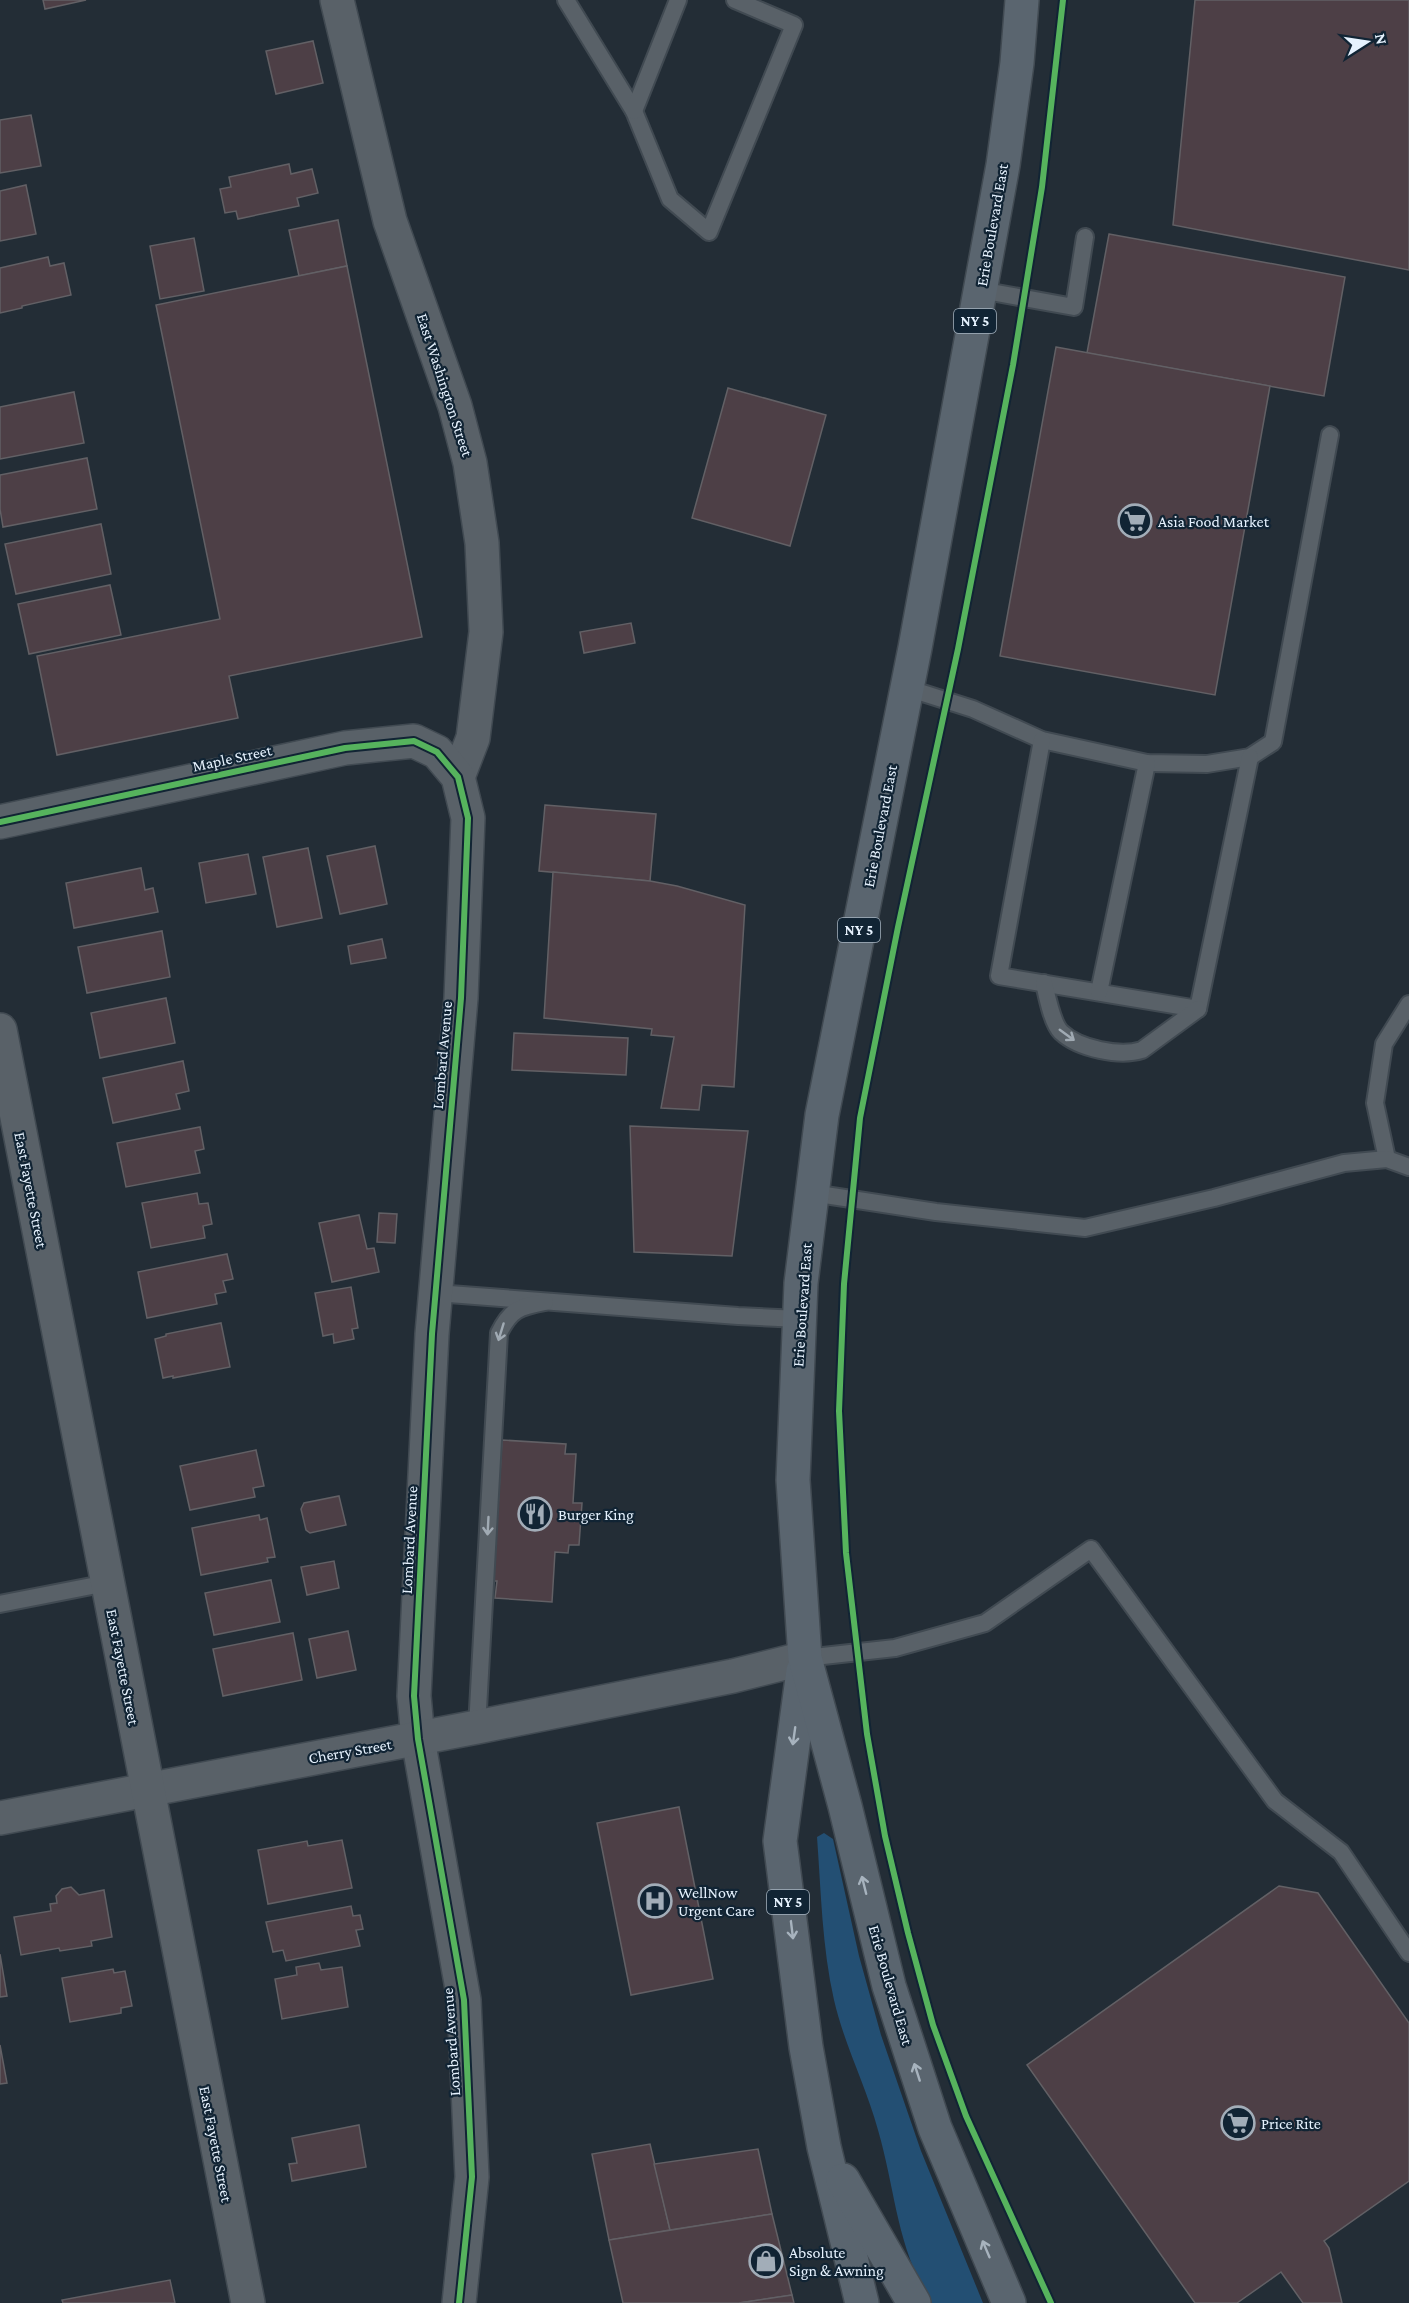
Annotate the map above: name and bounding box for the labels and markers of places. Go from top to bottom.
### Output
supermarket icon: Asia Food Market [1117,503,1153,539]
place label: Asia Food Market [1158,513,1270,530]
restaurant icon: Burger King [517,1496,553,1532]
place label: Burger King [558,1506,634,1524]
hospital icon: WellNow Urgent Care [637,1883,673,1919]
place label: WellNow Urgent Care [678,1884,755,1920]
supermarket icon: Price Rite [1220,2105,1256,2141]
place label: Price Rite [1261,2115,1321,2132]
shop icon: Absolute Sign & Awning [748,2243,784,2279]
place label: Absolute Sign & Awning [789,2244,884,2280]

